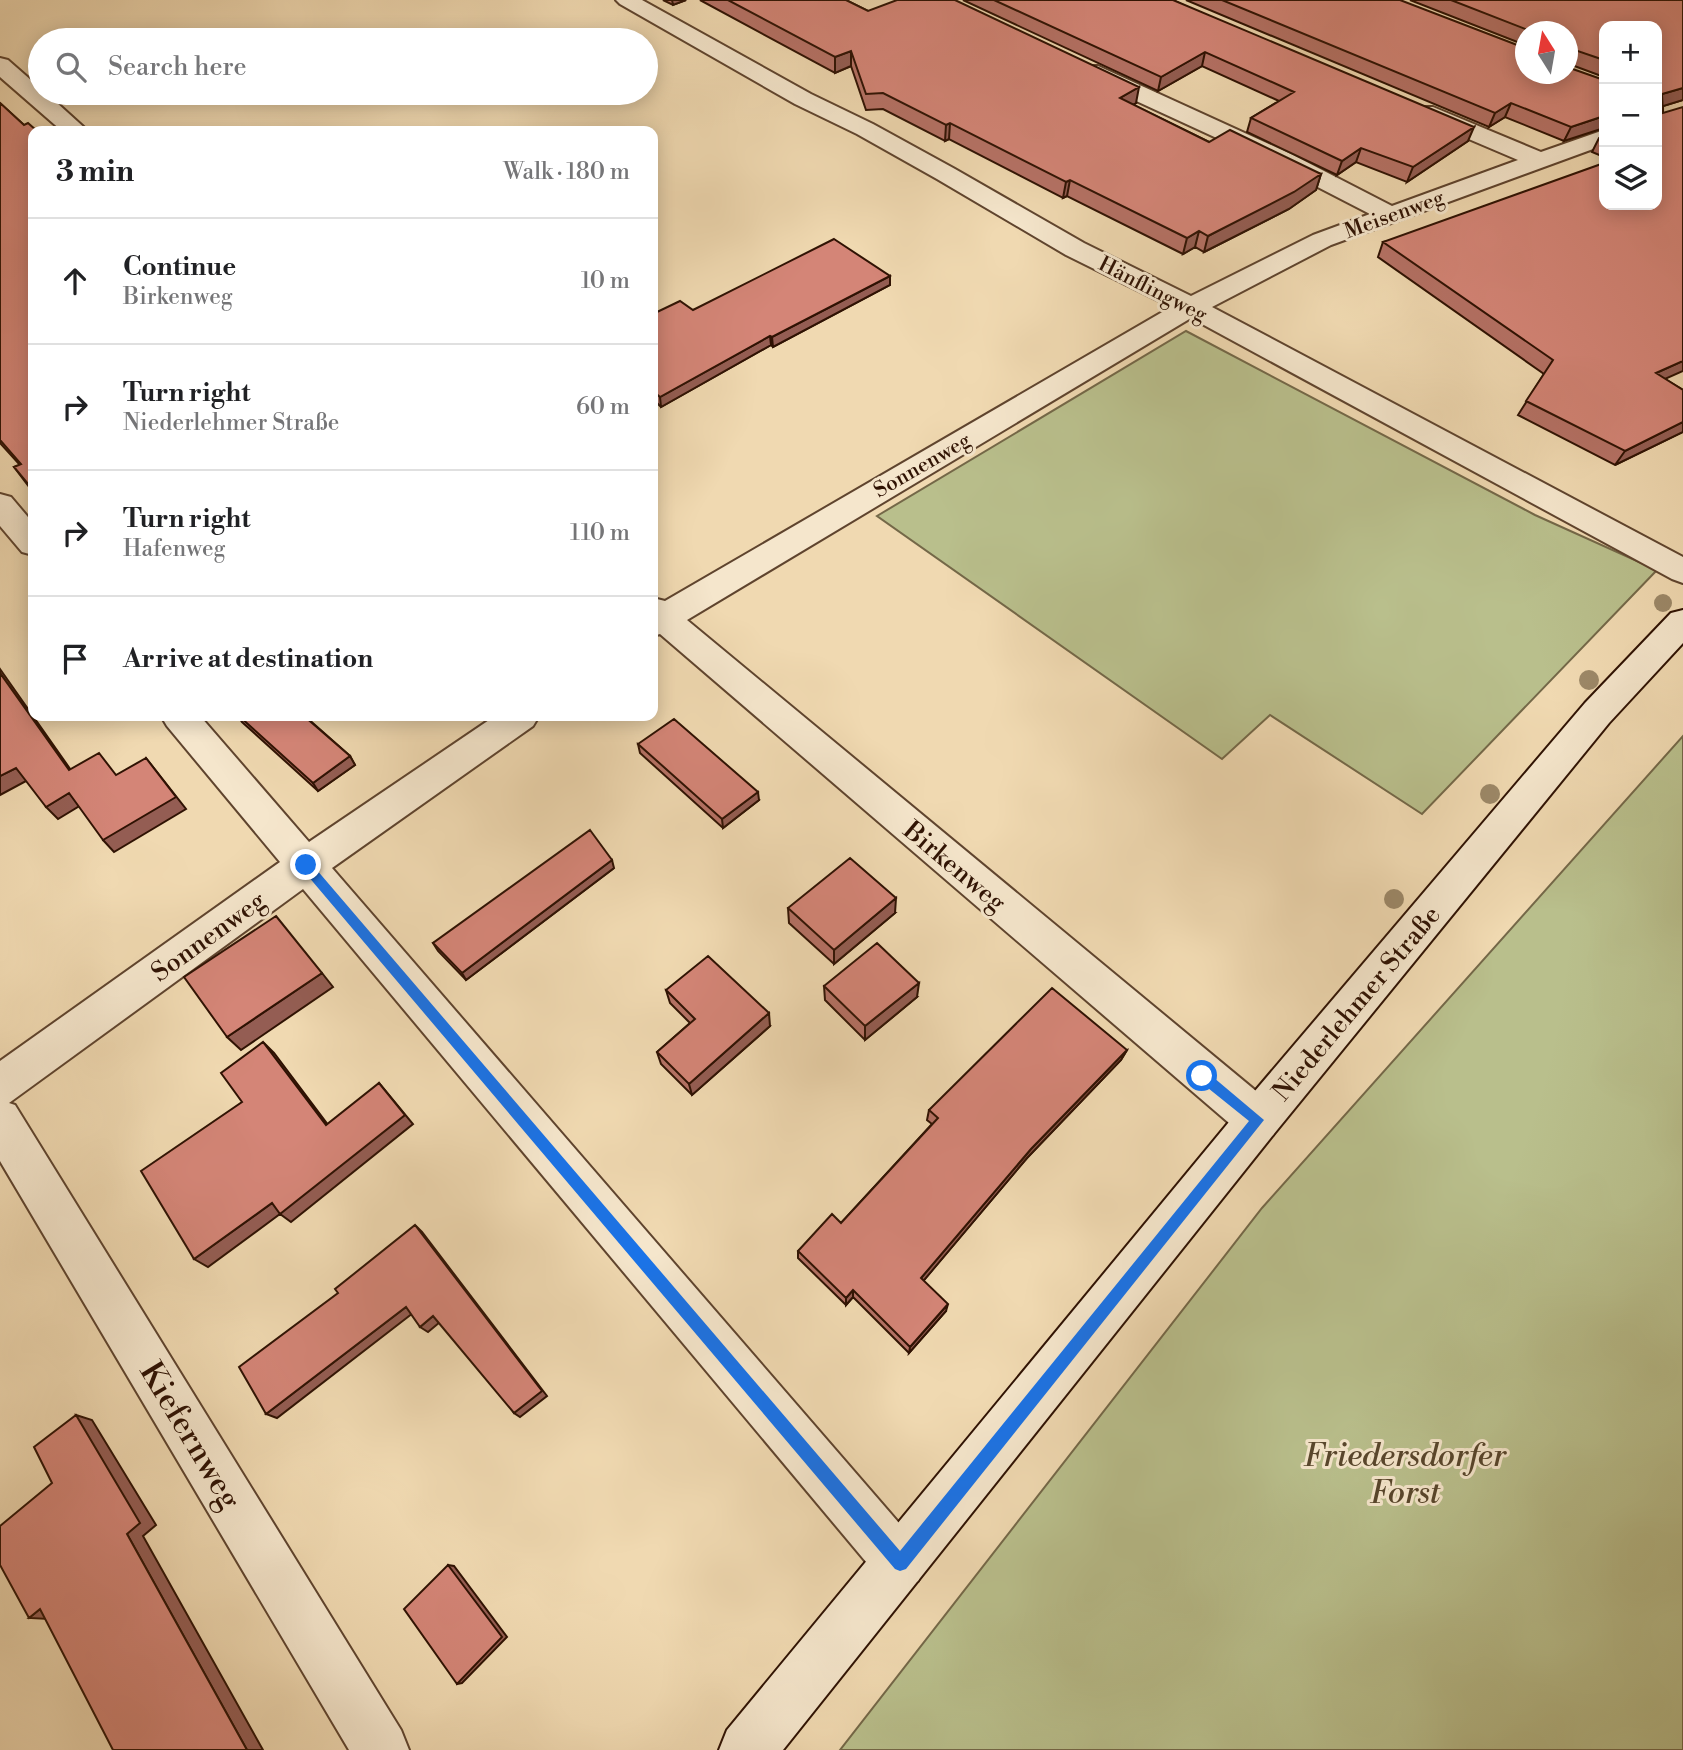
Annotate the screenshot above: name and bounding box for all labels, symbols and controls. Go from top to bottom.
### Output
north arrow [1515,21,1578,84]
map controls [1599,21,1662,210]
button: + [1599,21,1662,84]
search box [28,28,658,105]
icon: search [52,48,90,86]
text: Search here [108,51,247,83]
button: − [1599,84,1662,147]
button: layers [1599,147,1662,210]
text: 3 min [56,153,134,191]
text: Walk · 180 m [503,158,630,186]
street label: Meisenweg [1341,185,1448,245]
text: Continue [123,251,236,283]
street label: Hänflingweg [1094,251,1211,328]
icon: ahead [56,262,94,300]
text: 10 m [581,267,630,295]
text: Birkenweg [123,283,233,311]
text: Turn right [123,377,251,409]
icon: right [56,388,94,426]
text: 60 m [576,393,630,421]
text: Niederlehmer Straße [123,409,339,437]
street label: Sonnenweg [869,428,976,504]
text: Turn right [123,503,251,535]
icon: right [56,514,94,552]
text: 110 m [570,519,630,547]
text: Hafenweg [123,535,225,563]
icon: arrive [56,640,94,678]
text: Arrive at destination [123,643,373,675]
street label: Birkenweg [896,814,1013,919]
route end [290,849,321,880]
street label: Sonnenweg [145,884,272,989]
street label: Niederlehmer Straße [1266,900,1448,1108]
route start [1186,1060,1217,1091]
street label: Kiefernweg [130,1354,250,1517]
park label: Friedersdorfer Forst [1304,1436,1508,1513]

